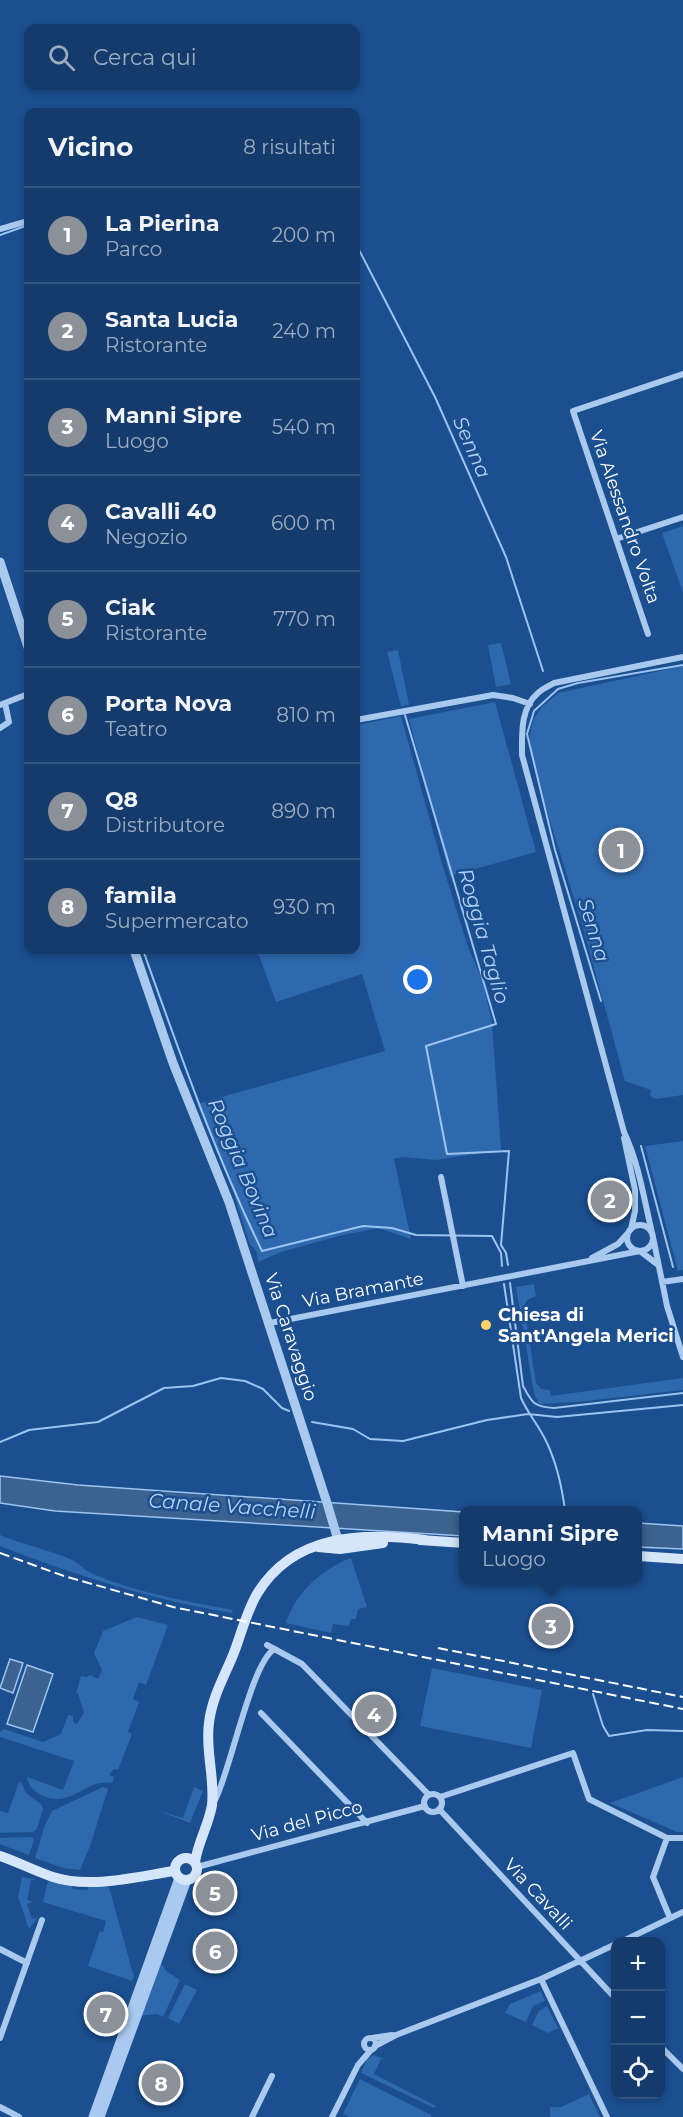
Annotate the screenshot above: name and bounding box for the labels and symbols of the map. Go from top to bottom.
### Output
water label: Senna [448,412,496,482]
street label: Via Alessandro Volta [585,428,665,606]
pin: 1 [602,828,640,872]
water label: Roggia Taglio [453,866,515,1006]
water label: Senna [573,895,615,965]
your location [403,965,432,994]
water label: Roggia Bovina [203,1095,283,1241]
pin: 2 [590,1178,630,1222]
street label: Via Bramante [301,1267,426,1313]
street label: Via Caravaggio [260,1270,322,1404]
place label: Chiesa di Sant'Angela Merici [498,1304,674,1347]
marker: Chiesa di Sant'Angela Merici [479,1318,493,1332]
water label: Canale Vacchelli [148,1488,317,1524]
pin: 3 [532,1604,570,1648]
pin: 4 [354,1692,394,1736]
street label: Via del Picco [249,1796,365,1846]
street label: Via Cavalli [499,1854,577,1934]
pin: 5 [196,1870,234,1916]
pin: 6 [196,1928,234,1974]
pin: 7 [86,1992,126,2036]
pin: 8 [142,2060,180,2106]

